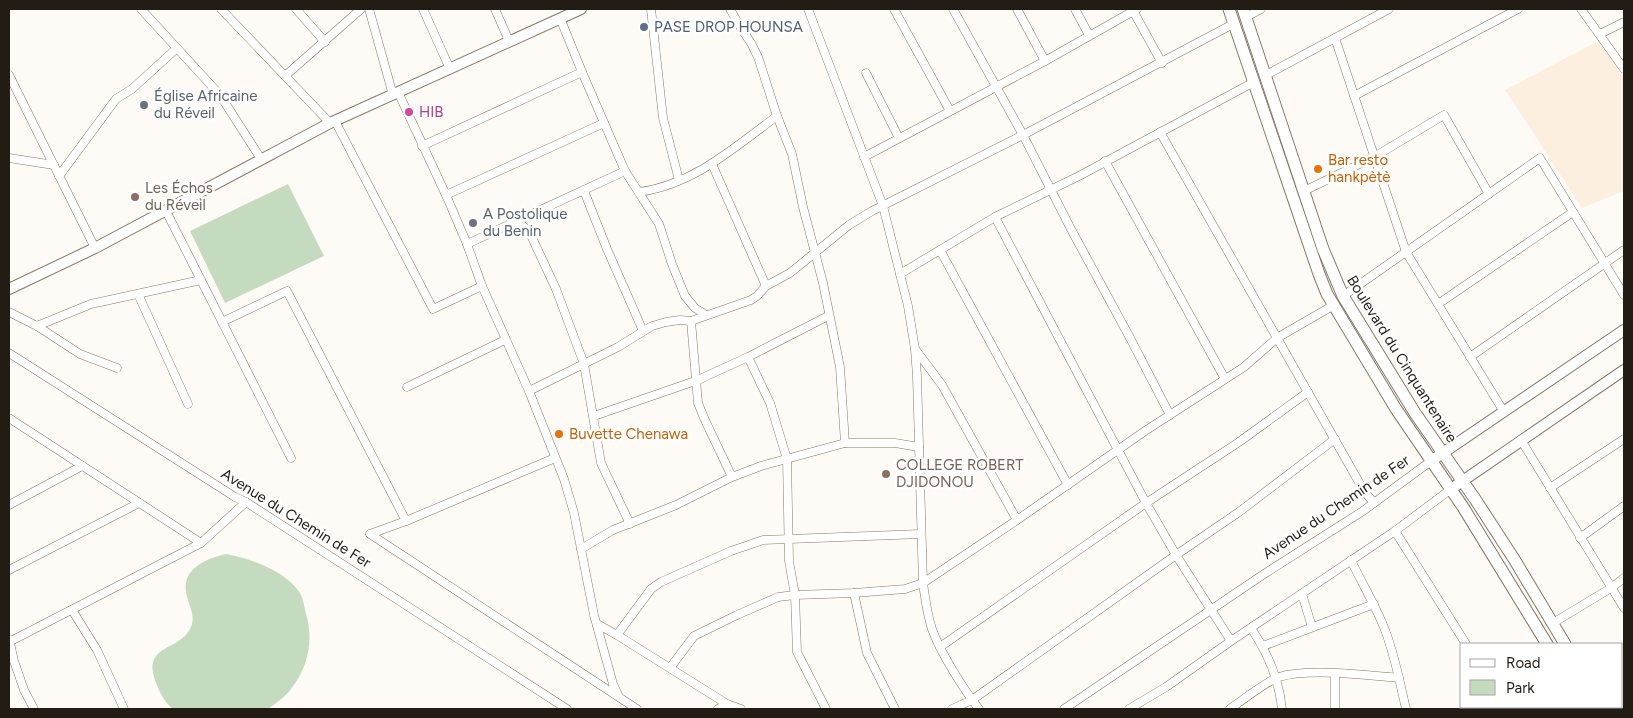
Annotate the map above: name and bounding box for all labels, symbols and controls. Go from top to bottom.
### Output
place label: PASE DROP HOUNSA [654,18,803,36]
marker: PASE DROP HOUNSA [638,21,650,33]
place label: Église Africaine du Réveil [154,87,257,122]
marker: Église Africaine du Réveil [138,99,150,111]
place label: HIB [419,103,444,121]
marker: HIB [403,106,415,118]
place label: Bar resto hankpètè [1328,151,1391,186]
marker: Bar resto hankpètè [1312,163,1324,175]
place label: Les Échos du Réveil [145,179,213,214]
marker: Les Échos du Réveil [129,191,141,203]
place label: A Postolique du Benin [483,205,567,240]
marker: A Postolique du Benin [467,217,479,229]
street label: Boulevard du Cinquantenaire [1343,272,1461,446]
place label: Buvette Chenawa [569,425,688,443]
marker: Buvette Chenawa [553,428,565,440]
street label: Avenue du Chemin de Fer [1259,451,1413,563]
place label: COLLEGE ROBERT DJIDONOU [896,456,1024,491]
street label: Avenue du Chemin de Fer [218,465,374,571]
marker: COLLEGE ROBERT DJIDONOU [880,468,892,480]
legend [1460,643,1623,708]
text: Road [1506,654,1541,672]
text: Park [1506,679,1535,697]

